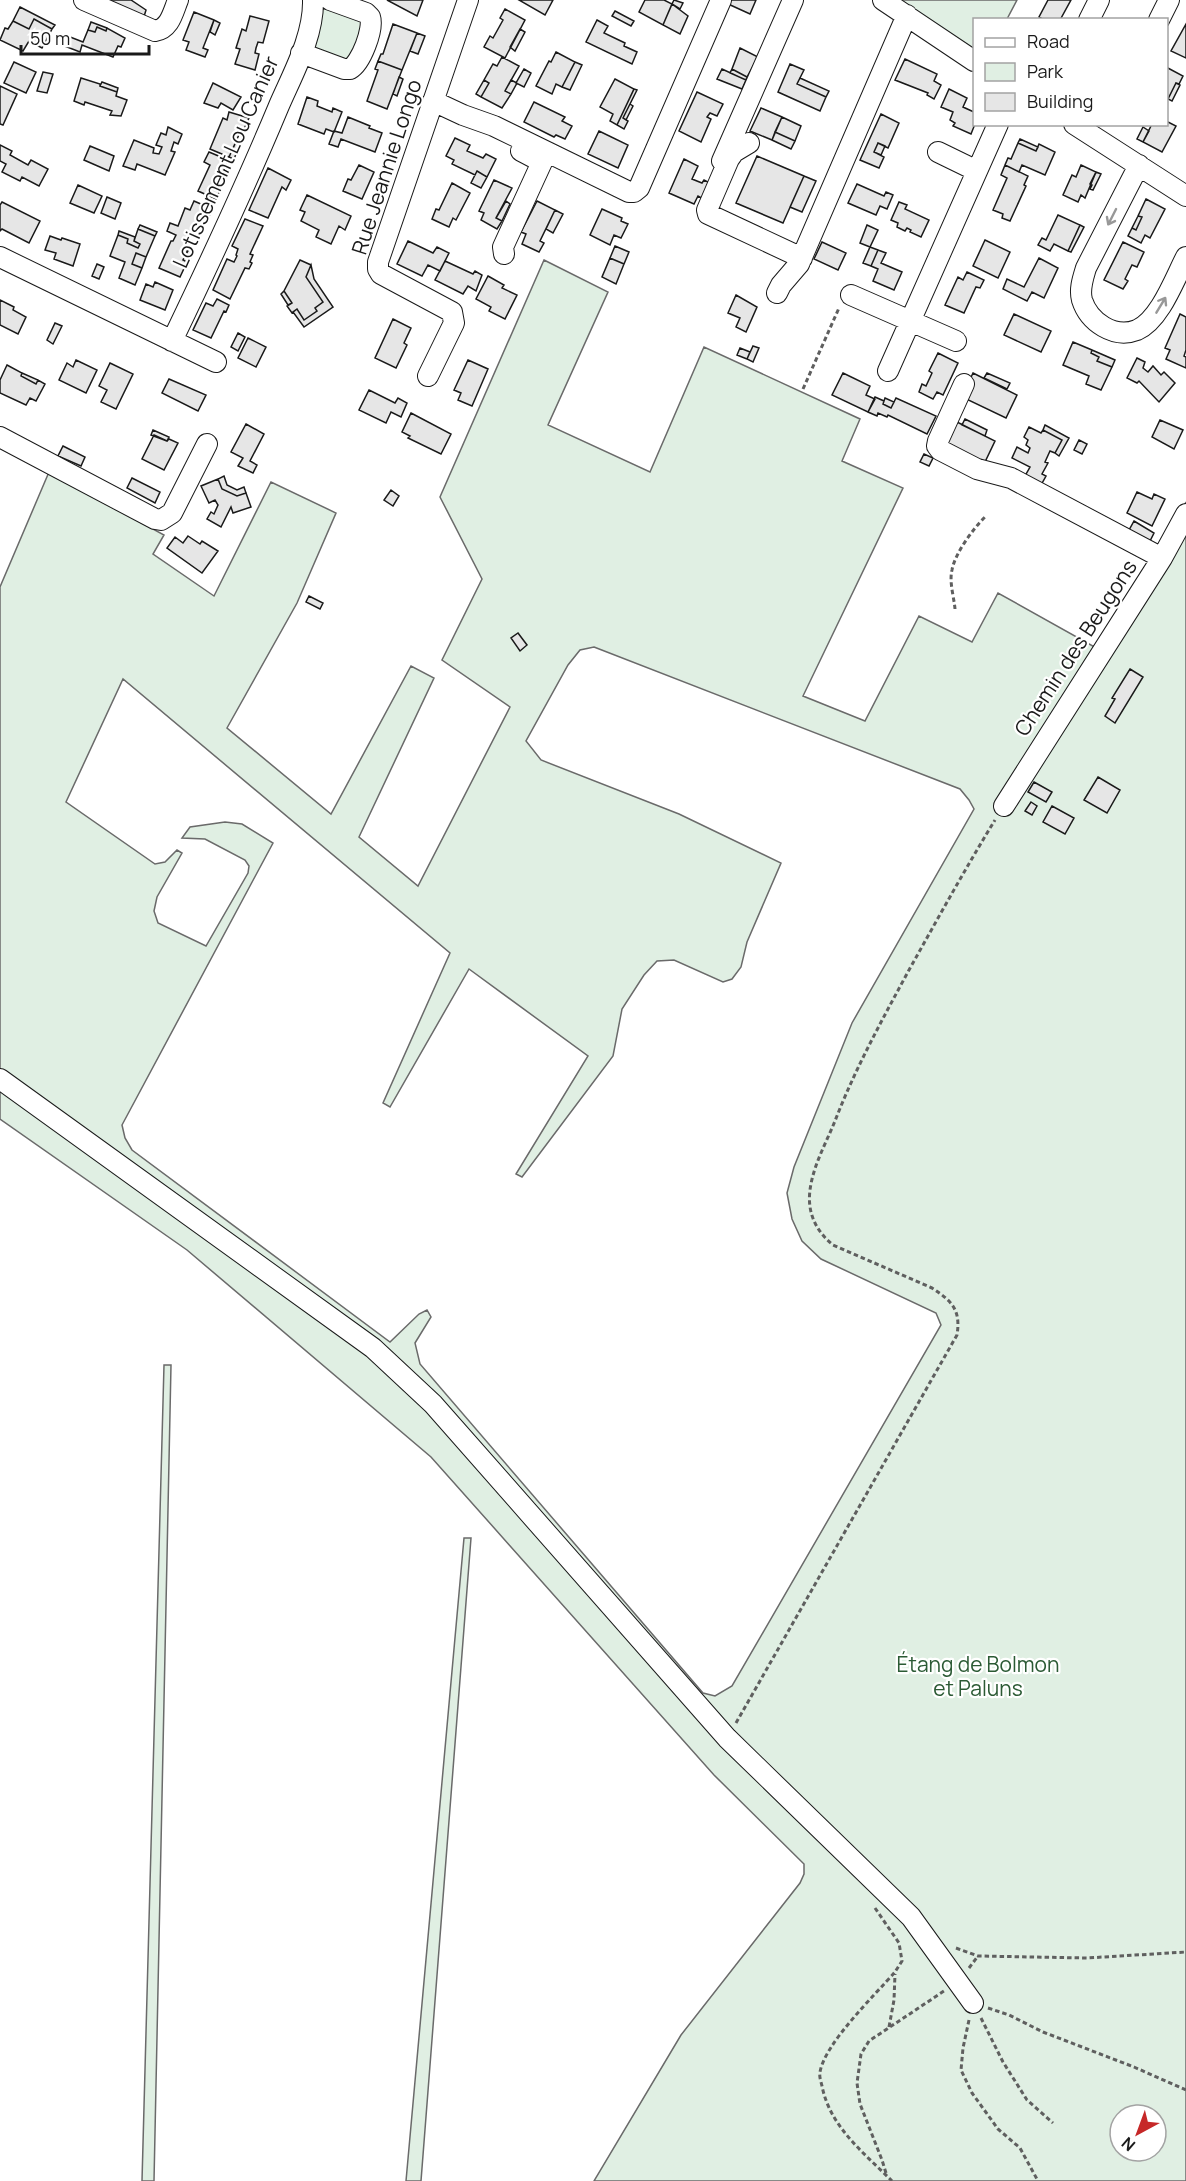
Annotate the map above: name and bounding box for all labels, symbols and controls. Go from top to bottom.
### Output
scale bar [21,18,148,56]
legend [973,18,1168,126]
text: 50 m [30,26,70,50]
text: Road [1027,29,1070,53]
street label: Lotissement Lou Canier [166,51,285,272]
text: Park [1027,59,1064,83]
street label: Rue Jeannie Longo [345,76,428,258]
text: Building [1027,89,1093,113]
one-way arrow [1106,208,1118,225]
one-way arrow [1155,297,1167,314]
street label: Chemin des Beugons [1008,554,1143,741]
park label: Étang de Bolmon et Paluns [897,1650,1059,1702]
north arrow [1108,2103,1168,2163]
text: N [1117,2132,1140,2156]

